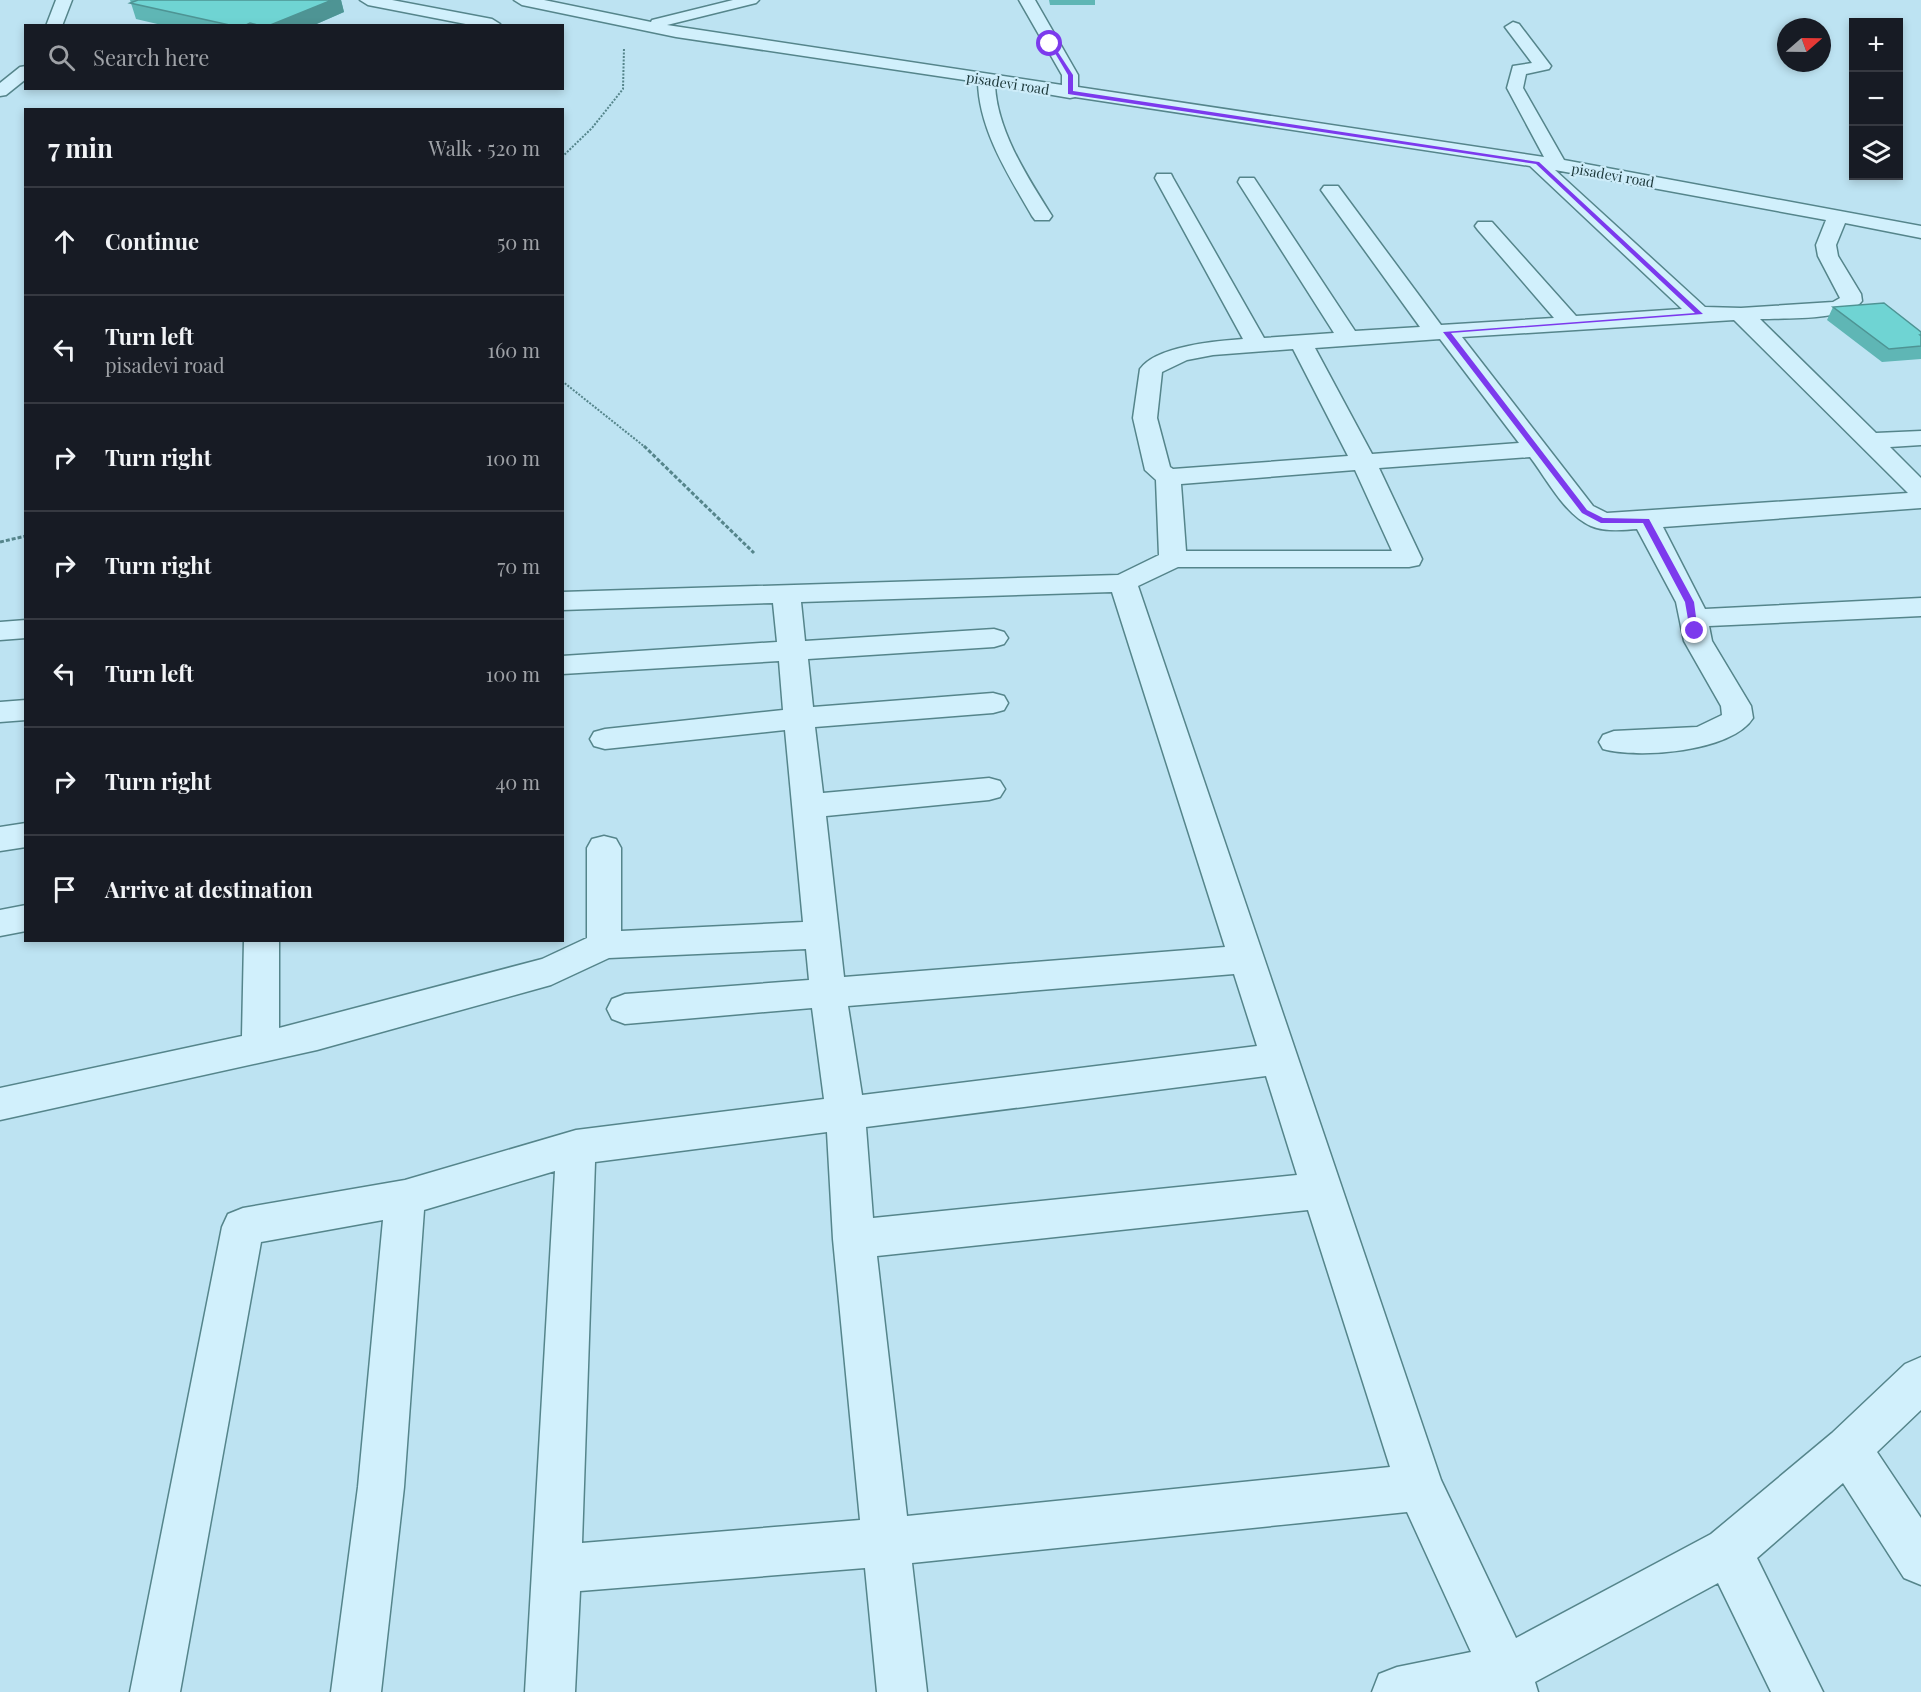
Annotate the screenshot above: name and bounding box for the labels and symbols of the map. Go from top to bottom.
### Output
north arrow [1777,18,1831,72]
route start [1036,30,1062,56]
street label: pisadevi road [965,67,1051,99]
street label: pisadevi road [1570,158,1656,192]
route end [1681,617,1707,643]

